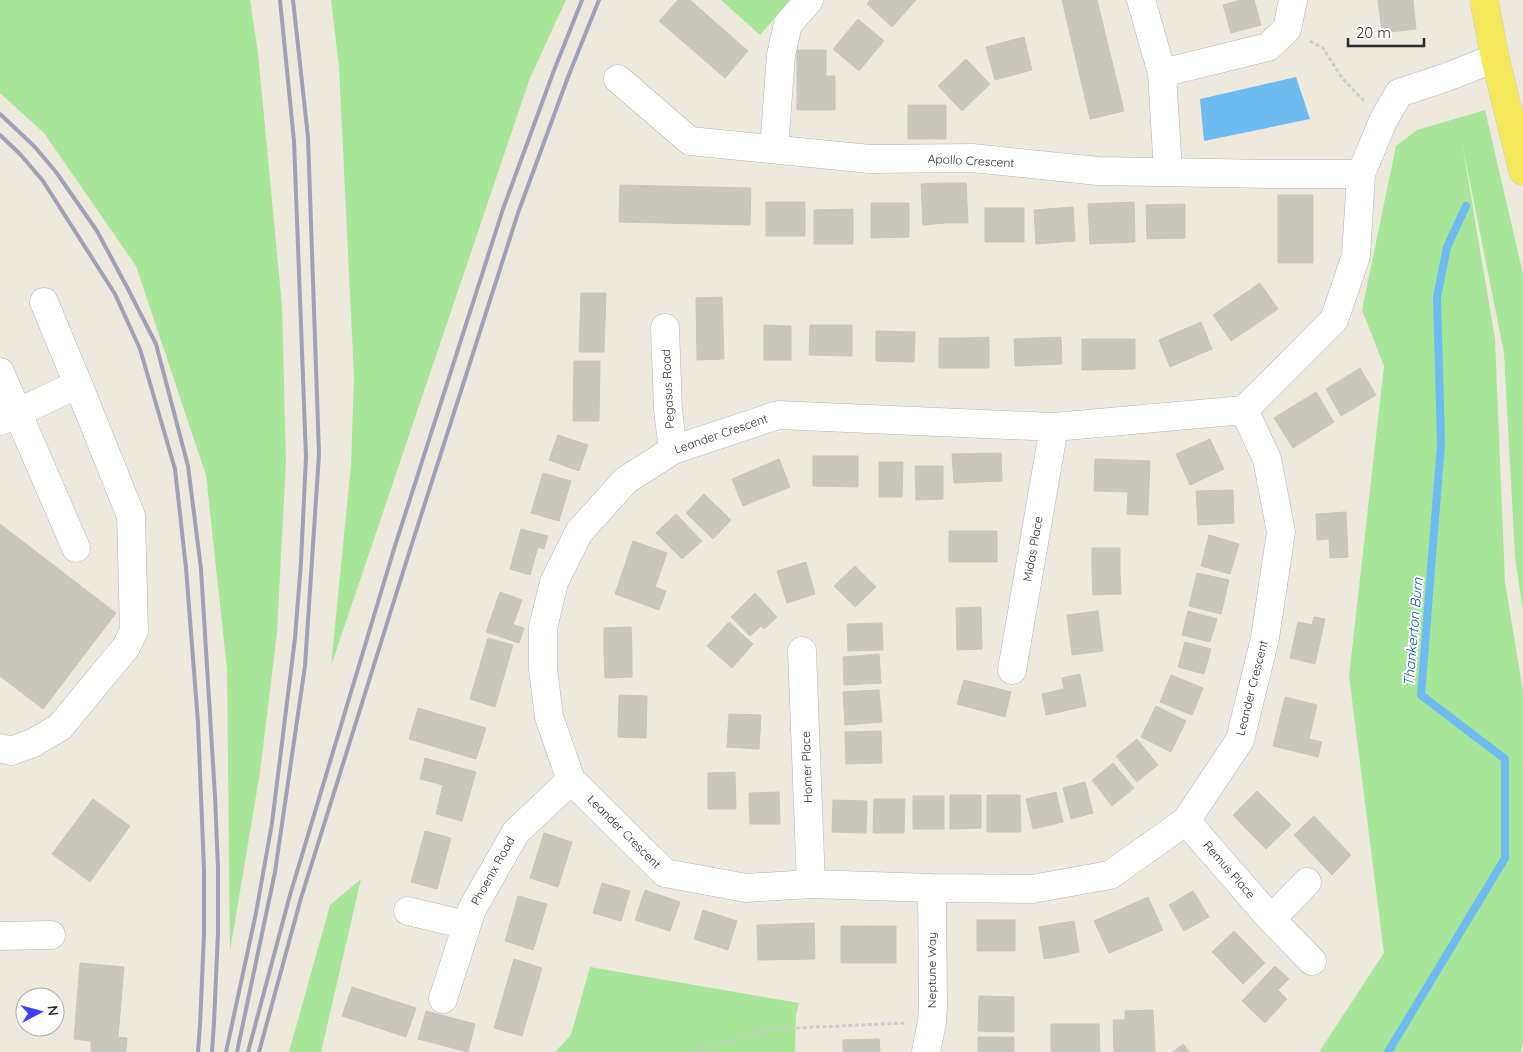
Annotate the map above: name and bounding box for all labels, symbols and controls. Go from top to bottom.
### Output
scale bar [1348,15,1424,47]
text: 20 m [1356,23,1391,42]
street label: Apollo Crescent [927,151,1015,170]
street label: Pegasus Road [658,349,677,429]
street label: Leander Crescent [672,410,770,457]
street label: Midas Place [1019,515,1046,583]
water label: Thankerton Burn [1399,576,1427,687]
street label: Leander Crescent [1232,639,1271,737]
street label: Homer Place [798,731,815,803]
street label: Leander Crescent [584,792,664,872]
street label: Phoenix Road [467,834,518,908]
street label: Remus Place [1200,838,1259,902]
street label: Neptune Way [924,932,939,1008]
north arrow [15,987,65,1037]
text: N [43,1005,62,1017]

